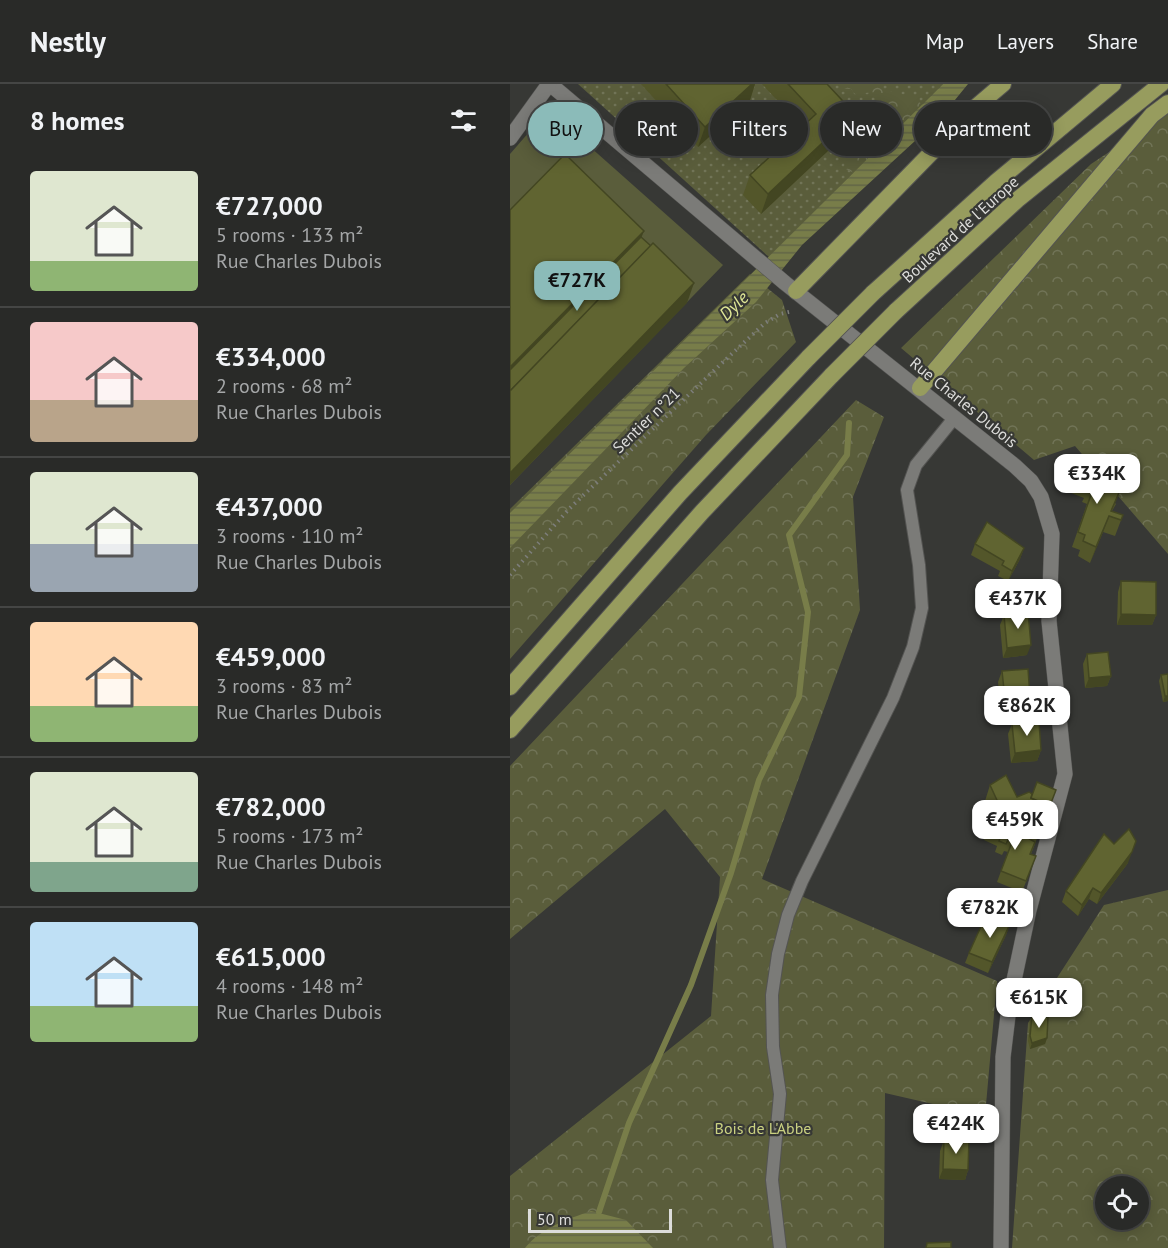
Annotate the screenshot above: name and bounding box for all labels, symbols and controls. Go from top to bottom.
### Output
text: Nestly [30,23,106,60]
text: Map [926,28,964,55]
text: Layers [997,28,1054,55]
text: Share [1087,28,1138,55]
chip: Buy [528,102,603,156]
chip: Rent [615,102,698,156]
chip: Filters [710,102,808,156]
chip: New [820,102,902,156]
chip: Apartment [914,102,1052,156]
text: 8 homes [30,104,125,137]
icon: filters [447,104,480,137]
street label: Boulevard de l'Europe [898,171,1022,287]
text: €727,000 [216,189,323,222]
icon: home [78,195,150,267]
text: 5 rooms · 133 m² [216,222,363,248]
text: Rue Charles Dubois [216,248,382,274]
pin: €727K [535,261,619,312]
text: €727K [548,267,606,293]
water label: Dyle [714,286,754,325]
text: €334,000 [216,340,326,373]
icon: home [78,346,150,418]
street label: Rue Charles Dubois [906,352,1022,452]
text: 2 rooms · 68 m² [216,373,352,399]
street label: Sentier n°21 [608,383,684,457]
text: Rue Charles Dubois [216,399,382,425]
pin: €334K [1055,454,1139,505]
text: €334K [1068,460,1126,486]
text: €437,000 [216,490,323,523]
icon: home [78,496,150,568]
text: 3 rooms · 110 m² [216,523,363,549]
text: Rue Charles Dubois [216,549,382,575]
pin: €437K [976,579,1060,630]
text: €437K [989,585,1047,611]
text: €459,000 [216,640,326,673]
icon: home [78,646,150,718]
text: 3 rooms · 83 m² [216,673,352,699]
pin: €862K [985,686,1069,737]
text: €862K [998,692,1056,718]
text: Rue Charles Dubois [216,699,382,725]
text: €782,000 [216,790,326,823]
icon: home [78,796,150,868]
pin: €459K [973,800,1057,851]
text: €459K [986,806,1044,832]
text: 5 rooms · 173 m² [216,823,363,849]
text: Rue Charles Dubois [216,849,382,875]
pin: €782K [948,888,1032,939]
text: €782K [961,894,1019,920]
text: €615,000 [216,940,326,973]
icon: home [78,946,150,1018]
text: 4 rooms · 148 m² [216,973,363,999]
pin: €615K [997,978,1081,1029]
text: €615K [1010,984,1068,1010]
text: Rue Charles Dubois [216,999,382,1025]
pin: €424K [914,1104,998,1155]
text: €424K [927,1110,985,1136]
park label: Bois de L'Abbe [715,1118,811,1138]
map controls [1095,1176,1149,1230]
button: locate [1095,1176,1149,1230]
scale bar [528,1206,672,1234]
text: 50 m [537,1209,572,1229]

